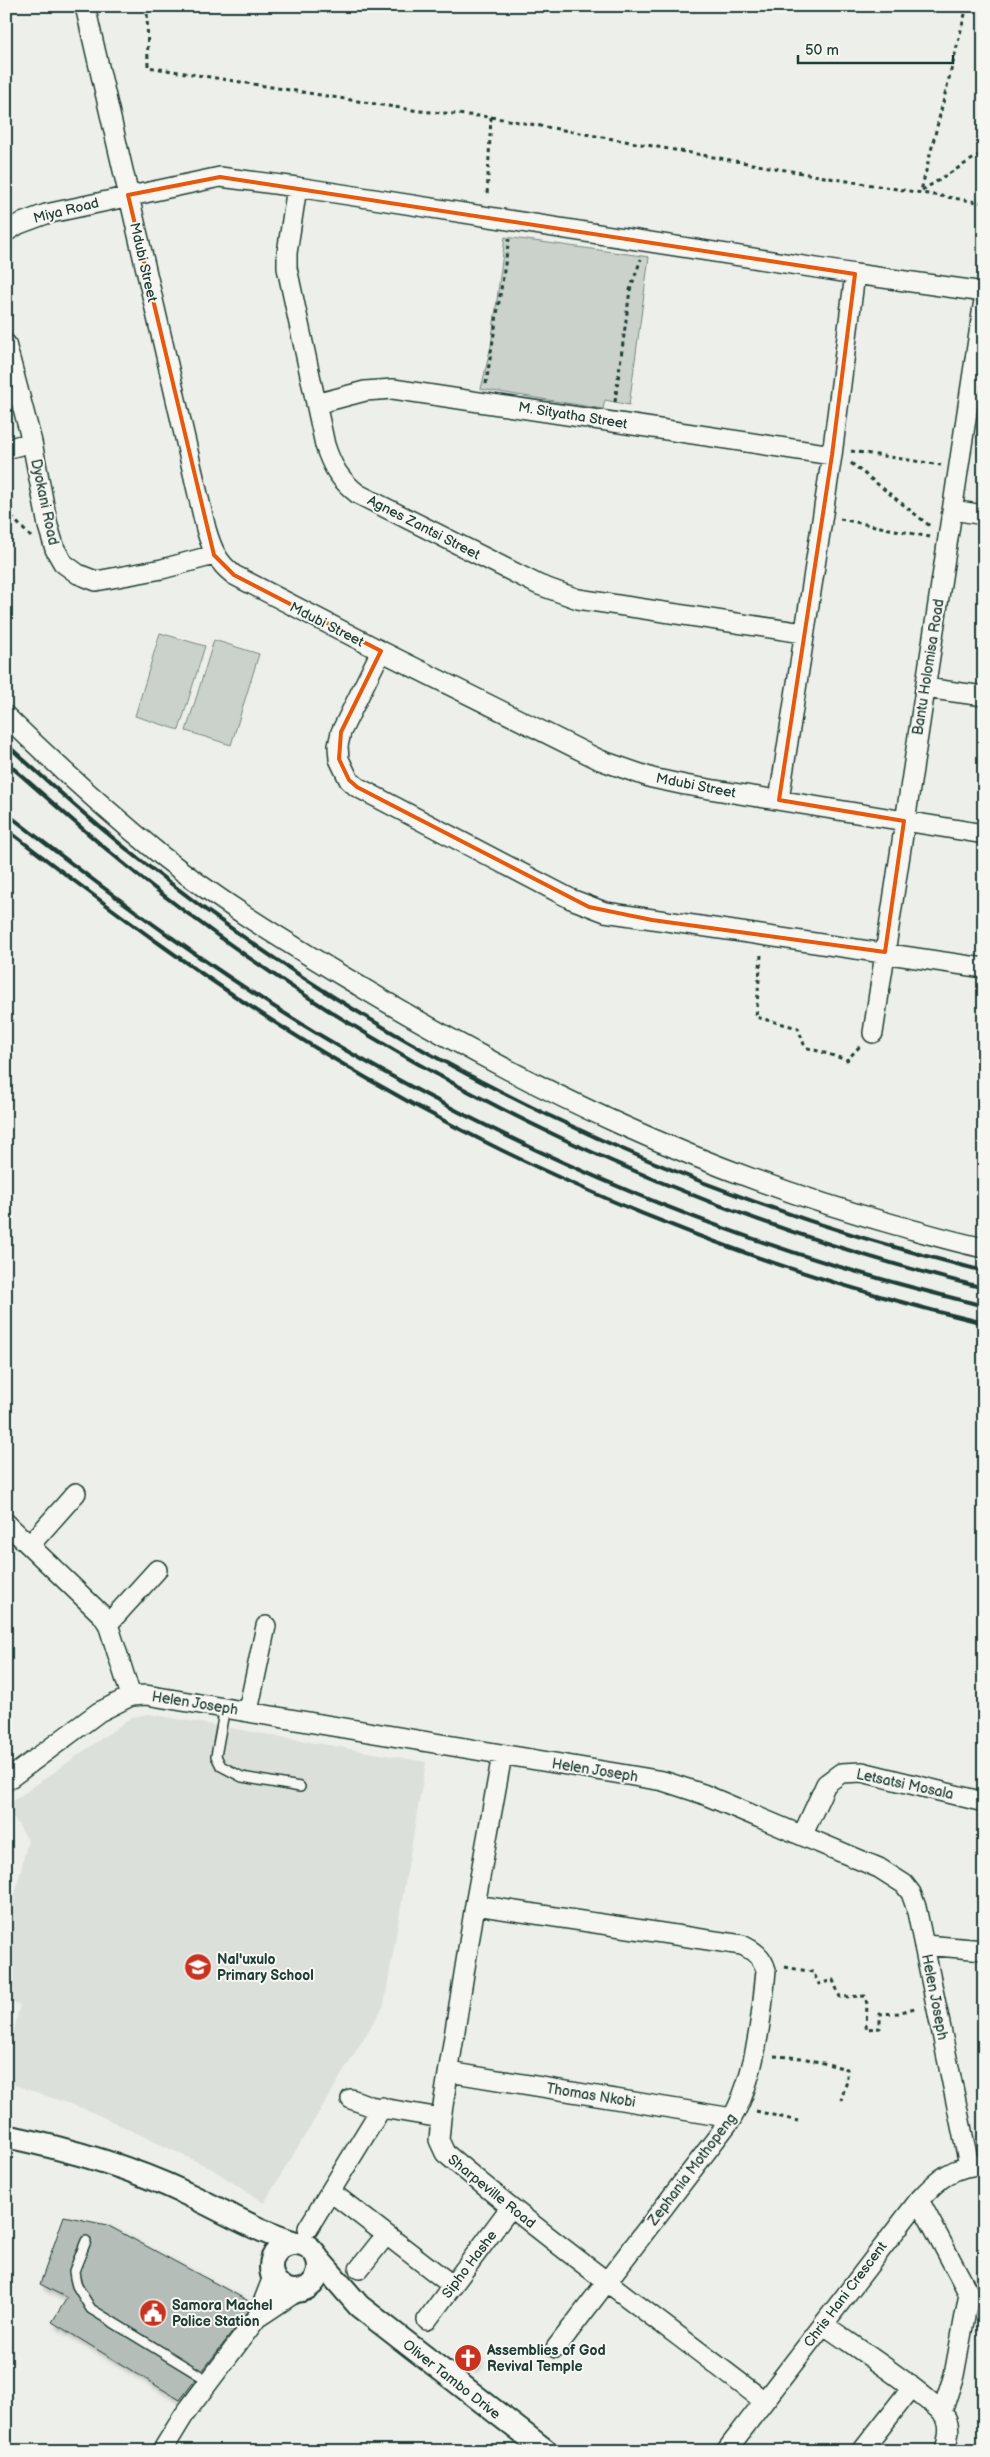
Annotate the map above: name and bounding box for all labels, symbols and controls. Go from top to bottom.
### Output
scale bar [798,32,952,64]
text: 50 m [805,41,839,60]
street label: Miya Road [32,194,101,227]
street label: Mdubi Street [126,221,161,304]
street label: M. Sityatha Street [517,398,629,433]
street label: Dyokani Road [27,458,62,547]
street label: Agnes Zantsi Street [365,492,483,563]
street label: Mdubi Street [287,598,367,651]
street label: Bantu Holomisa Road [909,598,948,736]
street label: Mdubi Street [655,769,738,802]
street label: Helen Joseph [151,1688,239,1719]
street label: Helen Joseph [551,1755,639,1786]
street label: Letsatsi Mosala [855,1766,955,1803]
place label: Nal'uxulo Primary School [217,1951,314,1984]
school or university icon: Nal'uxulo Primary School [183,1952,213,1982]
street label: Helen Joseph [918,1953,951,2042]
street label: Thomas Nkobi [545,2080,637,2111]
street label: Zephania Mothopeng [644,2110,740,2229]
street label: Sharpeville Road [445,2151,539,2232]
street label: Sipho Hashe [438,2227,500,2302]
street label: Chris Hani Crescent [800,2238,891,2350]
place label: Samora Machel Police Station [172,2297,273,2330]
public building icon: Samora Machel Police Station [138,2298,168,2328]
street label: Oliver Tambo Drive [400,2336,504,2423]
place label: Assemblies of God Revival Temple [486,2342,606,2375]
church icon: Assemblies of God Revival Temple [453,2343,483,2373]

